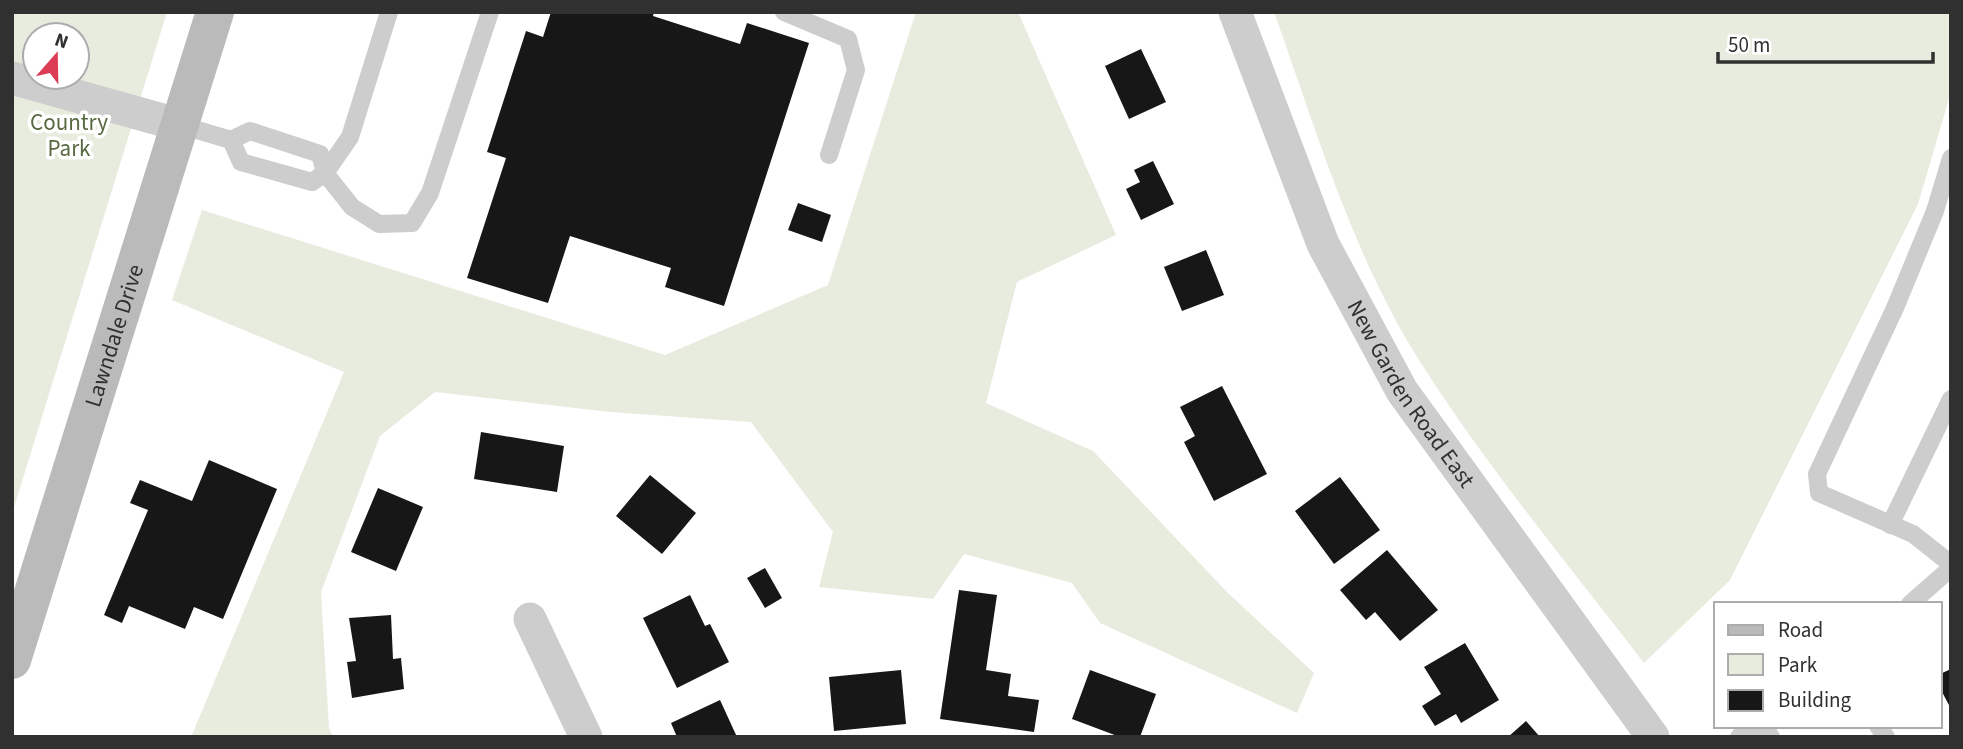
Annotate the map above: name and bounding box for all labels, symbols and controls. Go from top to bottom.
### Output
north arrow [21,21,91,91]
scale bar [1718,21,1933,65]
text: N [51,27,72,56]
text: 50 m [1728,30,1770,60]
park label: Country Park [30,106,108,165]
street label: Lawndale Drive [76,260,152,411]
street label: New Garden Road East [1339,294,1483,495]
legend [1714,602,1942,728]
text: Road [1778,615,1823,645]
text: Park [1778,650,1818,680]
text: Building [1778,685,1852,715]

